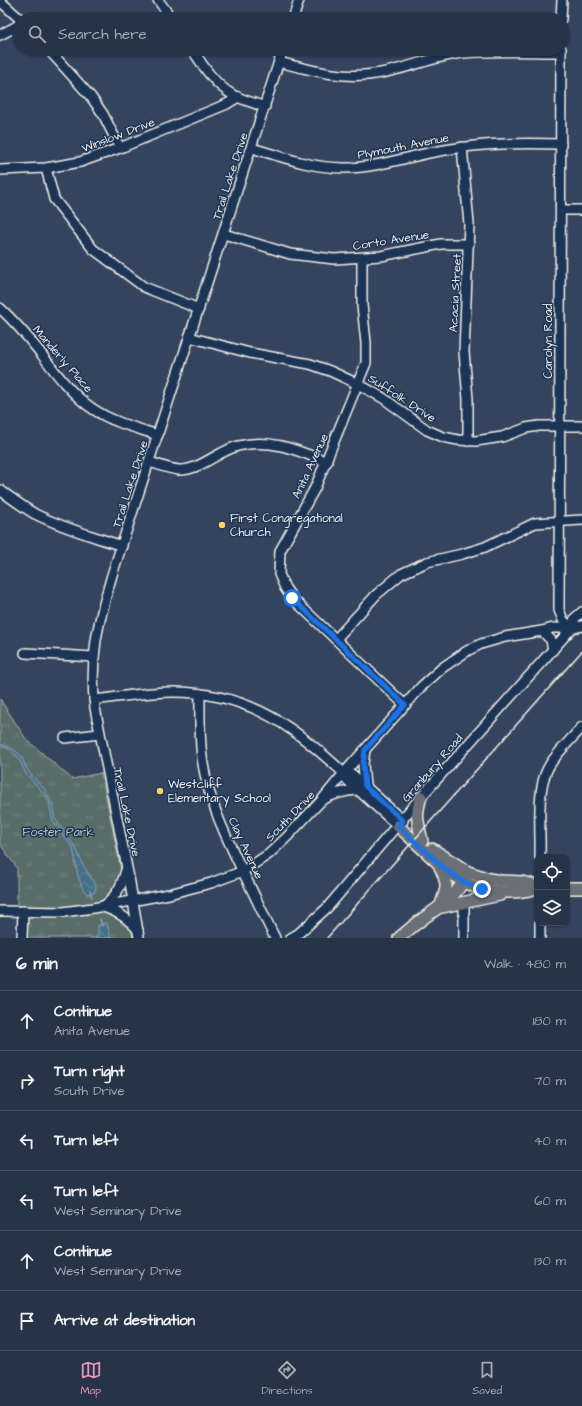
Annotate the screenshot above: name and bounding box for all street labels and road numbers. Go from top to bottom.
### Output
street label: Winslow Drive [79,114,158,157]
street label: Plymouth Avenue [356,129,451,165]
street label: Trail Lake Drive [208,130,253,222]
street label: Corto Avenue [352,226,431,255]
street label: Acacia Street [445,253,466,333]
street label: Carolyn Road [540,304,558,378]
street label: Manderly Place [28,322,97,398]
street label: Suffolk Drive [364,370,439,427]
street label: Anita Avenue [288,430,333,502]
street label: Trail Lake Drive [108,438,153,530]
street label: Granbury Road [398,731,468,807]
street label: Trail Lake Drive [109,766,144,859]
street label: South Drive [262,787,319,846]
street label: Clay Avenue [223,814,268,883]

